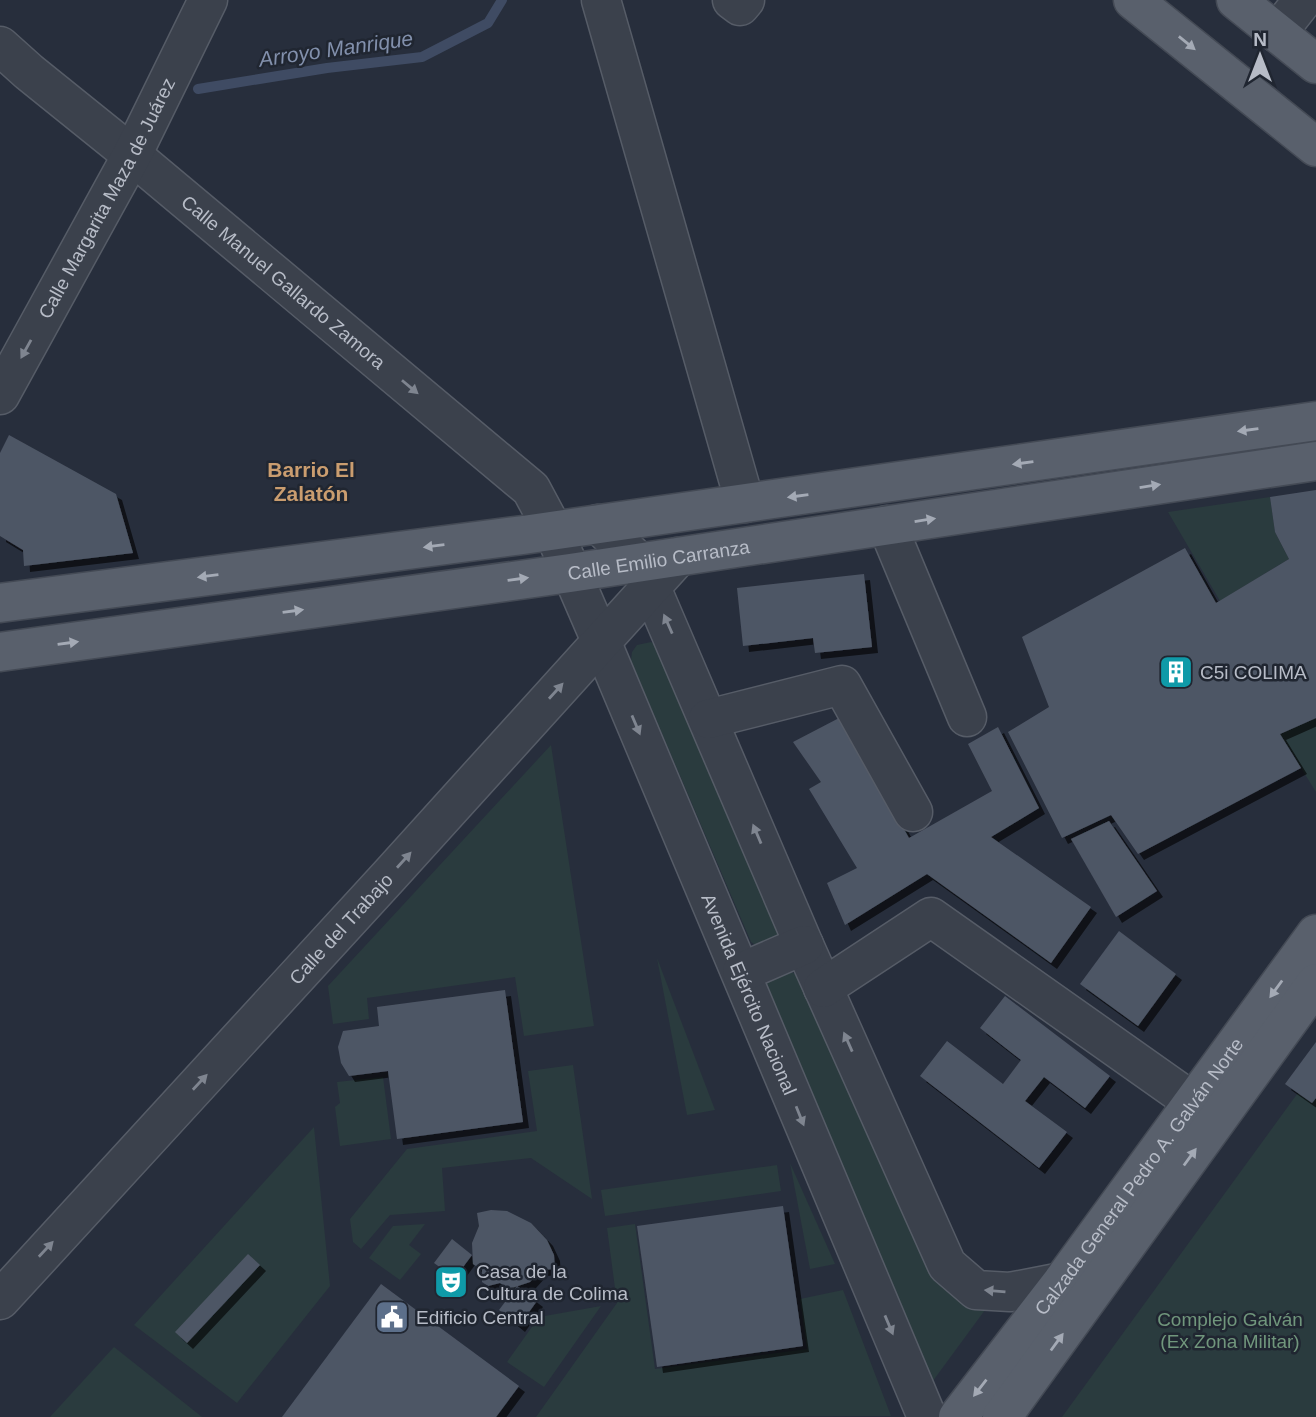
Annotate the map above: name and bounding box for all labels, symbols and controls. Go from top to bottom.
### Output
north arrow [1225,21,1295,91]
water label: Arroyo Manrique [255,26,414,71]
text: N [1253,29,1267,50]
one-way arrow [1178,35,1195,50]
street label: Calle Margarita Maza de Juárez [34,74,179,322]
street label: Calle Manuel Gallardo Zamora [177,191,390,374]
one-way arrow [20,339,32,358]
one-way arrow [400,380,418,395]
one-way arrow [1237,425,1259,436]
district label: Barrio El Zalatón [267,458,355,505]
one-way arrow [1012,458,1034,469]
one-way arrow [1139,480,1161,491]
one-way arrow [787,490,809,501]
one-way arrow [914,514,936,525]
street label: Calle Emilio Carranza [566,536,752,584]
one-way arrow [422,541,444,552]
one-way arrow [197,570,219,581]
one-way arrow [507,574,529,585]
one-way arrow [282,605,304,616]
one-way arrow [662,614,673,635]
one-way arrow [57,637,79,648]
building icon: C5i COLIMA [1157,653,1195,691]
place label: C5i COLIMA [1200,662,1307,683]
one-way arrow [548,683,564,700]
one-way arrow [631,715,642,736]
one-way arrow [751,823,762,844]
one-way arrow [395,852,411,869]
street label: Calle del Trabajo [285,869,397,989]
street label: Avenida Ejército Nacional [697,890,800,1098]
one-way arrow [1269,980,1283,998]
one-way arrow [842,1032,853,1053]
street label: Calzada General Pedro A. Galván Norte [1031,1034,1248,1319]
one-way arrow [192,1073,208,1091]
one-way arrow [795,1105,806,1126]
one-way arrow [1183,1148,1197,1167]
one-way arrow [38,1240,54,1258]
place label: Casa de la Cultura de Colima [476,1261,628,1304]
theatre icon: Casa de la Cultura de Colima [432,1263,470,1301]
one-way arrow [984,1285,1006,1296]
public building icon: Edificio Central [373,1298,411,1336]
place label: Edificio Central [416,1307,544,1328]
park label: Complejo Galván (Ex Zona Militar) [1157,1309,1303,1352]
one-way arrow [883,1315,894,1336]
one-way arrow [1049,1333,1063,1351]
one-way arrow [973,1379,988,1397]

